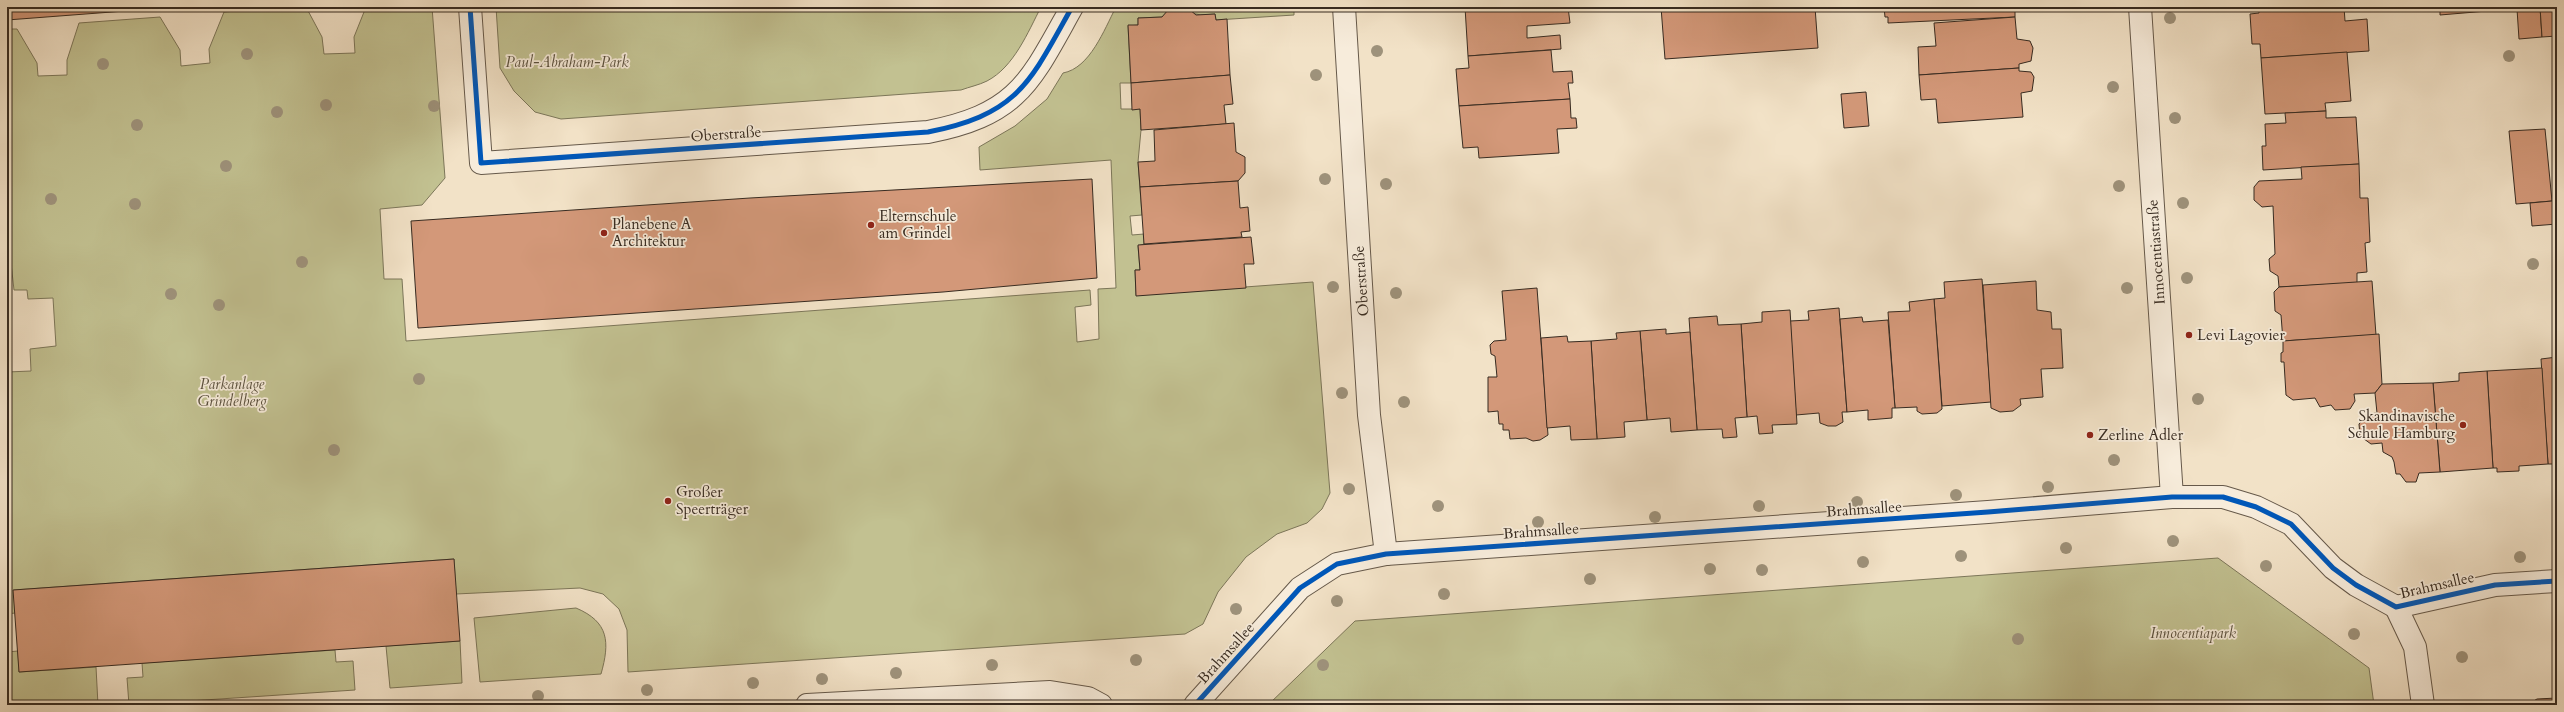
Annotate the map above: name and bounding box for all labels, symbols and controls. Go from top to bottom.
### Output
park label: Paul-Abraham-Park [505,52,629,72]
street label: Oberstraße [690,122,762,146]
street label: Innocentiastraße [2142,199,2170,305]
place label: Elternschule am Grindel [879,206,957,243]
place label: Planebene A Architektur [612,214,692,251]
marker: Elternschule am Grindel [866,220,876,230]
marker: Planebene A Architektur [599,228,609,238]
street label: Oberstraße [1349,245,1373,317]
place label: Levi Lagovier [2197,325,2285,345]
marker: Levi Lagovier [2184,330,2194,340]
park label: Parkanlage Grindelberg [197,374,267,411]
place label: Skandinavische Schule Hamburg [2348,406,2456,443]
marker: Skandinavische Schule Hamburg [2458,420,2468,430]
place label: Zerline Adler [2098,425,2184,445]
marker: Zerline Adler [2085,430,2095,440]
place label: Großer Speerträger [676,482,749,519]
marker: Großer Speerträger [663,496,673,506]
street label: Brahmsallee [1825,496,1903,522]
street label: Brahmsallee [1502,518,1580,544]
street label: Brahmsallee [2398,567,2476,603]
street label: Brahmsallee [1193,618,1259,688]
park label: Innocentiapark [2150,623,2236,643]

